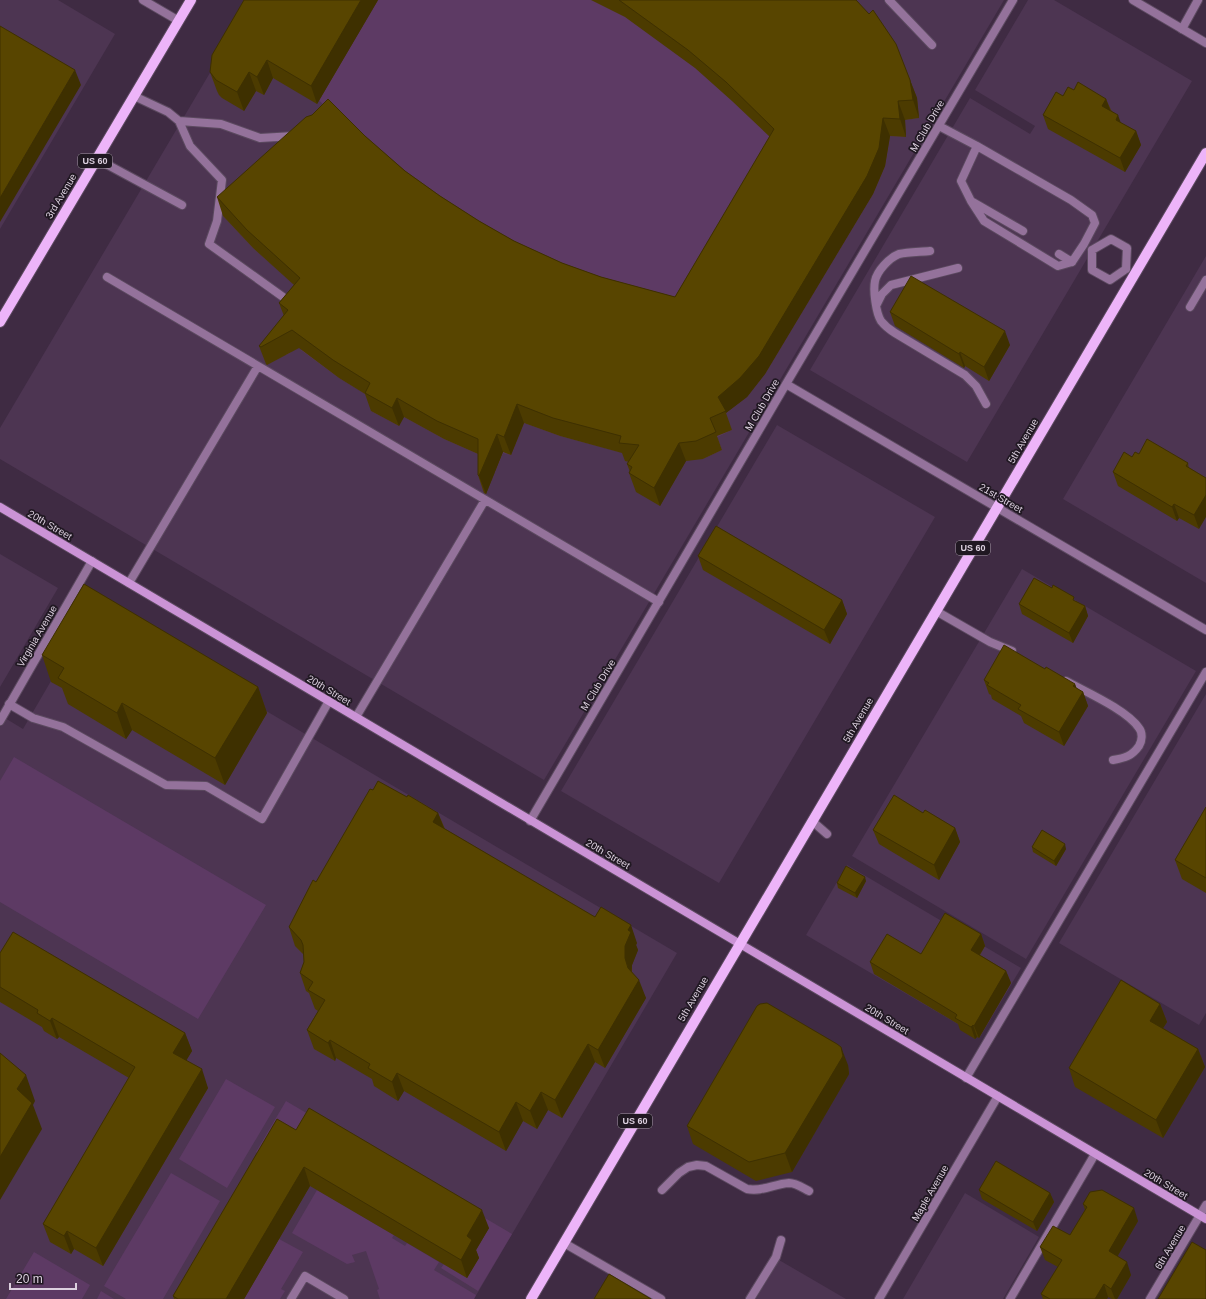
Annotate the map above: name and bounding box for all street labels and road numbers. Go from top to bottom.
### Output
street label: M Club Drive [908,98,946,154]
road number: US 60 [78,154,112,168]
street label: 3rd Avenue [43,171,79,220]
street label: M Club Drive [743,377,781,433]
street label: 5th Avenue [1006,416,1040,465]
street label: 21st Street [977,481,1025,515]
street label: 20th Street [26,508,74,542]
road number: US 60 [956,541,990,555]
street label: Virginia Avenue [15,603,59,669]
street label: M Club Drive [578,657,618,713]
street label: 20th Street [305,673,353,707]
street label: 5th Avenue [841,695,875,744]
street label: 20th Street [584,837,632,871]
street label: 5th Avenue [676,974,710,1023]
street label: 20th Street [863,1002,911,1036]
road number: US 60 [618,1114,652,1128]
street label: Maple Avenue [909,1163,951,1223]
street label: 20th Street [1142,1167,1190,1201]
street label: 6th Avenue [1152,1222,1188,1271]

